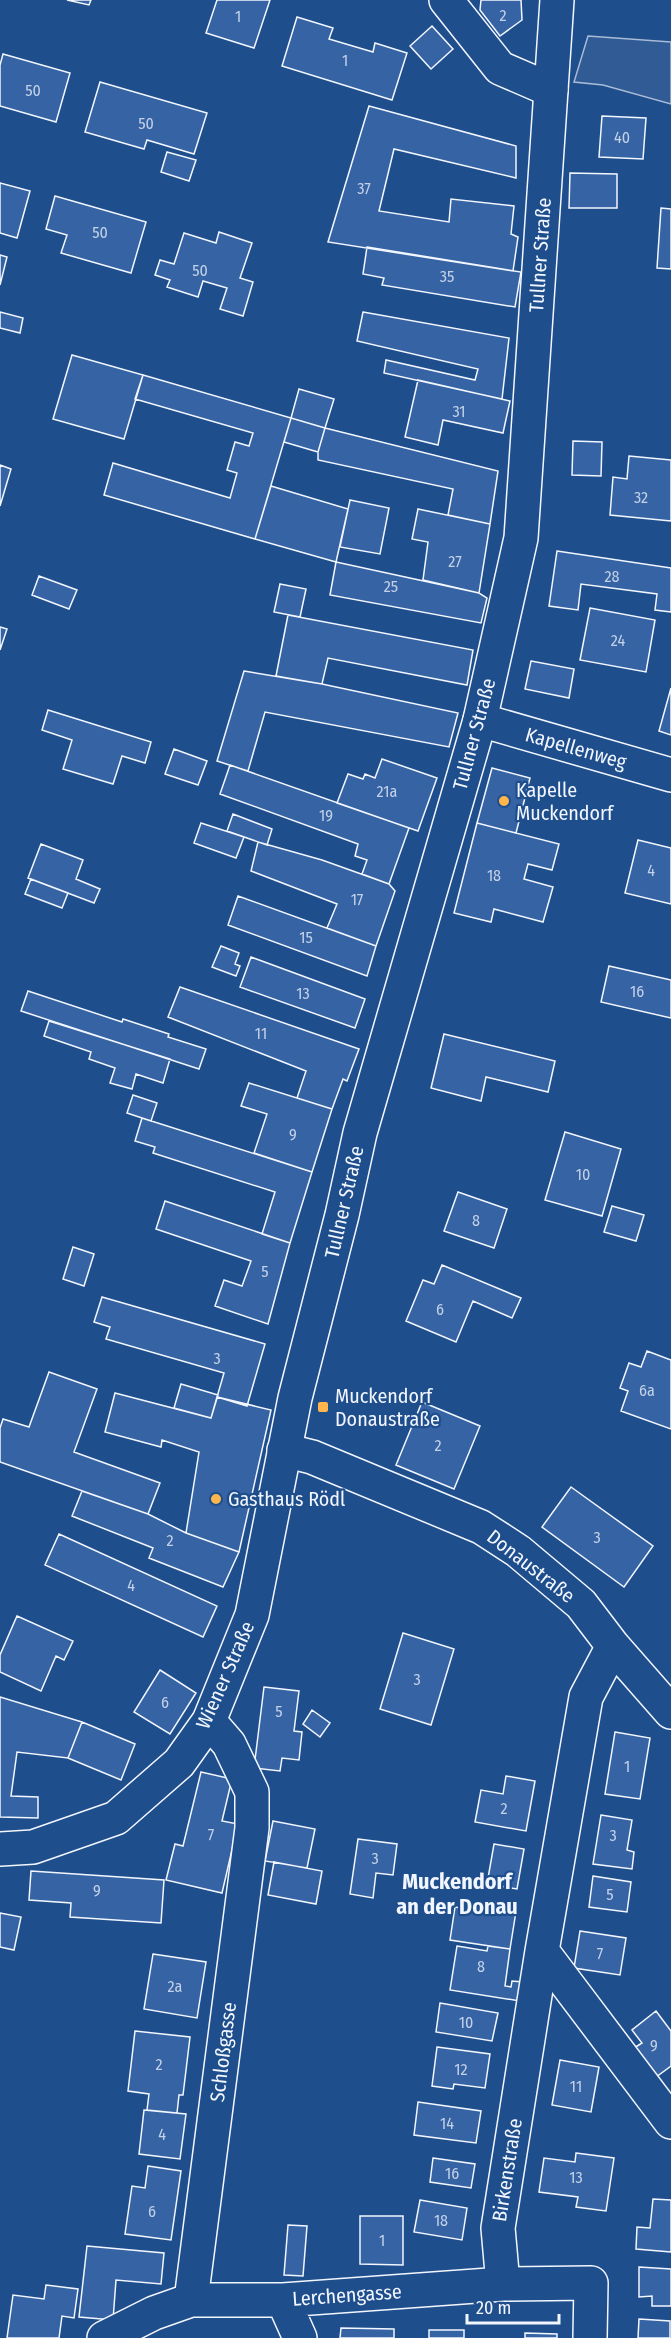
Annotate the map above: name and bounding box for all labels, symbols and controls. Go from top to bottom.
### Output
house number: 2 [499,6,507,25]
house number: 1 [235,7,241,26]
house number: 1 [342,51,348,70]
house number: 50 [25,81,41,100]
house number: 50 [138,114,154,133]
house number: 40 [614,128,630,147]
house number: 37 [357,179,371,198]
street label: Tullner Straße [524,197,556,313]
house number: 50 [92,223,108,242]
house number: 50 [192,261,208,280]
house number: 35 [440,267,454,286]
house number: 31 [452,402,466,421]
house number: 32 [634,488,648,507]
house number: 27 [448,552,462,571]
house number: 28 [604,567,620,586]
house number: 25 [384,577,398,596]
house number: 24 [611,631,625,650]
street label: Tullner Straße [448,675,500,793]
street label: Kapellenweg [523,722,630,774]
place label: Kapelle Muckendorf [516,778,615,825]
house number: 21a [377,782,398,801]
marker: Kapelle Muckendorf [497,794,511,808]
house number: 19 [319,806,333,825]
house number: 4 [647,861,655,880]
house number: 18 [487,866,501,885]
house number: 17 [351,890,364,909]
house number: 15 [299,928,313,947]
house number: 16 [630,982,644,1001]
house number: 13 [296,984,310,1003]
house number: 11 [255,1024,267,1043]
house number: 9 [289,1125,297,1144]
street label: Tullner Straße [319,1143,369,1261]
house number: 10 [576,1165,590,1184]
house number: 8 [472,1211,480,1230]
house number: 5 [261,1262,269,1281]
house number: 6 [436,1300,444,1319]
house number: 3 [213,1349,221,1368]
house number: 6a [639,1381,655,1400]
place label: Muckendorf Donaustraße [335,1384,440,1431]
marker: Muckendorf Donaustraße [316,1400,330,1414]
house number: 2 [434,1436,442,1455]
place label: Gasthaus Rödl [228,1487,345,1511]
marker: Gasthaus Rödl [209,1492,223,1506]
street label: Donaustraße [482,1524,580,1608]
house number: 3 [593,1528,601,1547]
house number: 2 [166,1531,174,1550]
house number: 4 [127,1576,135,1595]
street label: Wiener Straße [191,1617,259,1733]
house number: 3 [413,1670,421,1689]
house number: 6 [161,1693,169,1712]
house number: 5 [275,1702,283,1721]
house number: 1 [624,1757,630,1776]
house number: 2 [500,1799,508,1818]
house number: 7 [208,1825,215,1844]
house number: 3 [609,1826,617,1845]
house number: 3 [371,1849,379,1868]
district label: Muckendorf an der Donau [396,1868,518,1920]
house number: 9 [93,1881,101,1900]
house number: 5 [606,1885,614,1904]
house number: 7 [597,1944,604,1963]
house number: 8 [477,1957,485,1976]
house number: 2a [168,1977,183,1996]
street label: Schloßgasse [205,2001,241,2103]
house number: 10 [459,2013,473,2032]
house number: 9 [650,2036,658,2055]
house number: 2 [155,2055,163,2074]
house number: 12 [454,2060,468,2079]
house number: 11 [570,2077,582,2096]
house number: 14 [440,2114,454,2133]
street label: Birkenstraße [487,2117,527,2223]
house number: 4 [158,2125,166,2144]
house number: 16 [445,2164,459,2183]
house number: 13 [569,2168,583,2187]
house number: 6 [148,2202,156,2221]
house number: 18 [434,2211,448,2230]
house number: 1 [379,2231,385,2250]
street label: Lerchengasse [291,2279,403,2311]
scale bar [467,2287,558,2325]
text: 20 m [476,2297,511,2319]

